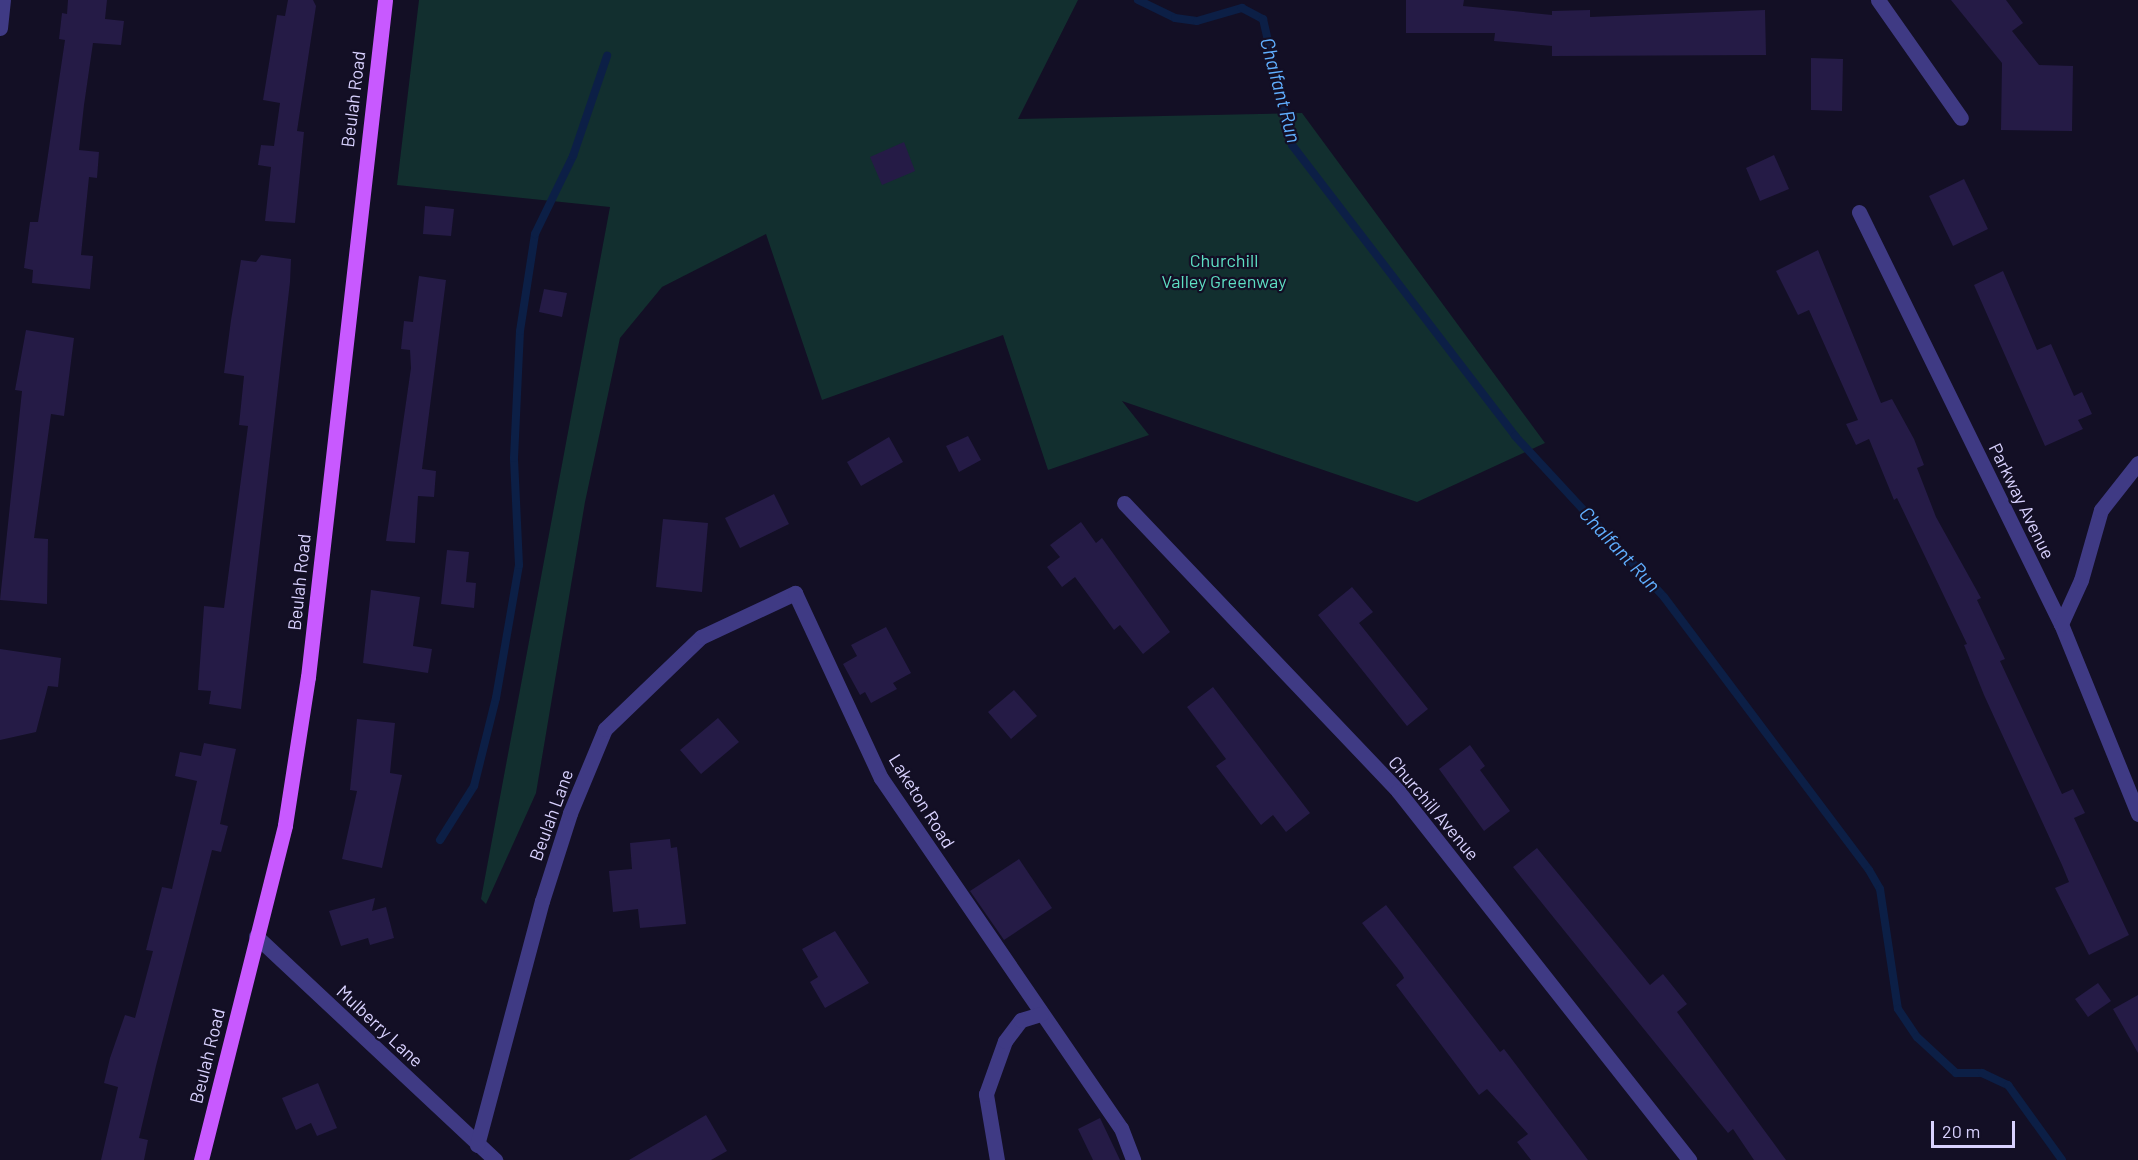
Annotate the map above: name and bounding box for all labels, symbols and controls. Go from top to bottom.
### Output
water label: Chalfant Run [1255,35,1307,145]
street label: Beulah Road [336,50,370,148]
park label: Churchill Valley Greenway [1162,250,1286,292]
street label: Parkway Avenue [1985,439,2059,563]
water label: Chalfant Run [1574,501,1666,597]
street label: Beulah Road [283,533,315,631]
street label: Laketon Road [885,750,959,852]
street label: Churchill Avenue [1384,751,1484,865]
street label: Beulah Lane [524,766,578,864]
street label: Mulberry Lane [332,981,428,1071]
street label: Beulah Road [185,1006,229,1106]
scale bar [1934,1109,2018,1147]
text: 20 m [1942,1120,1980,1142]

